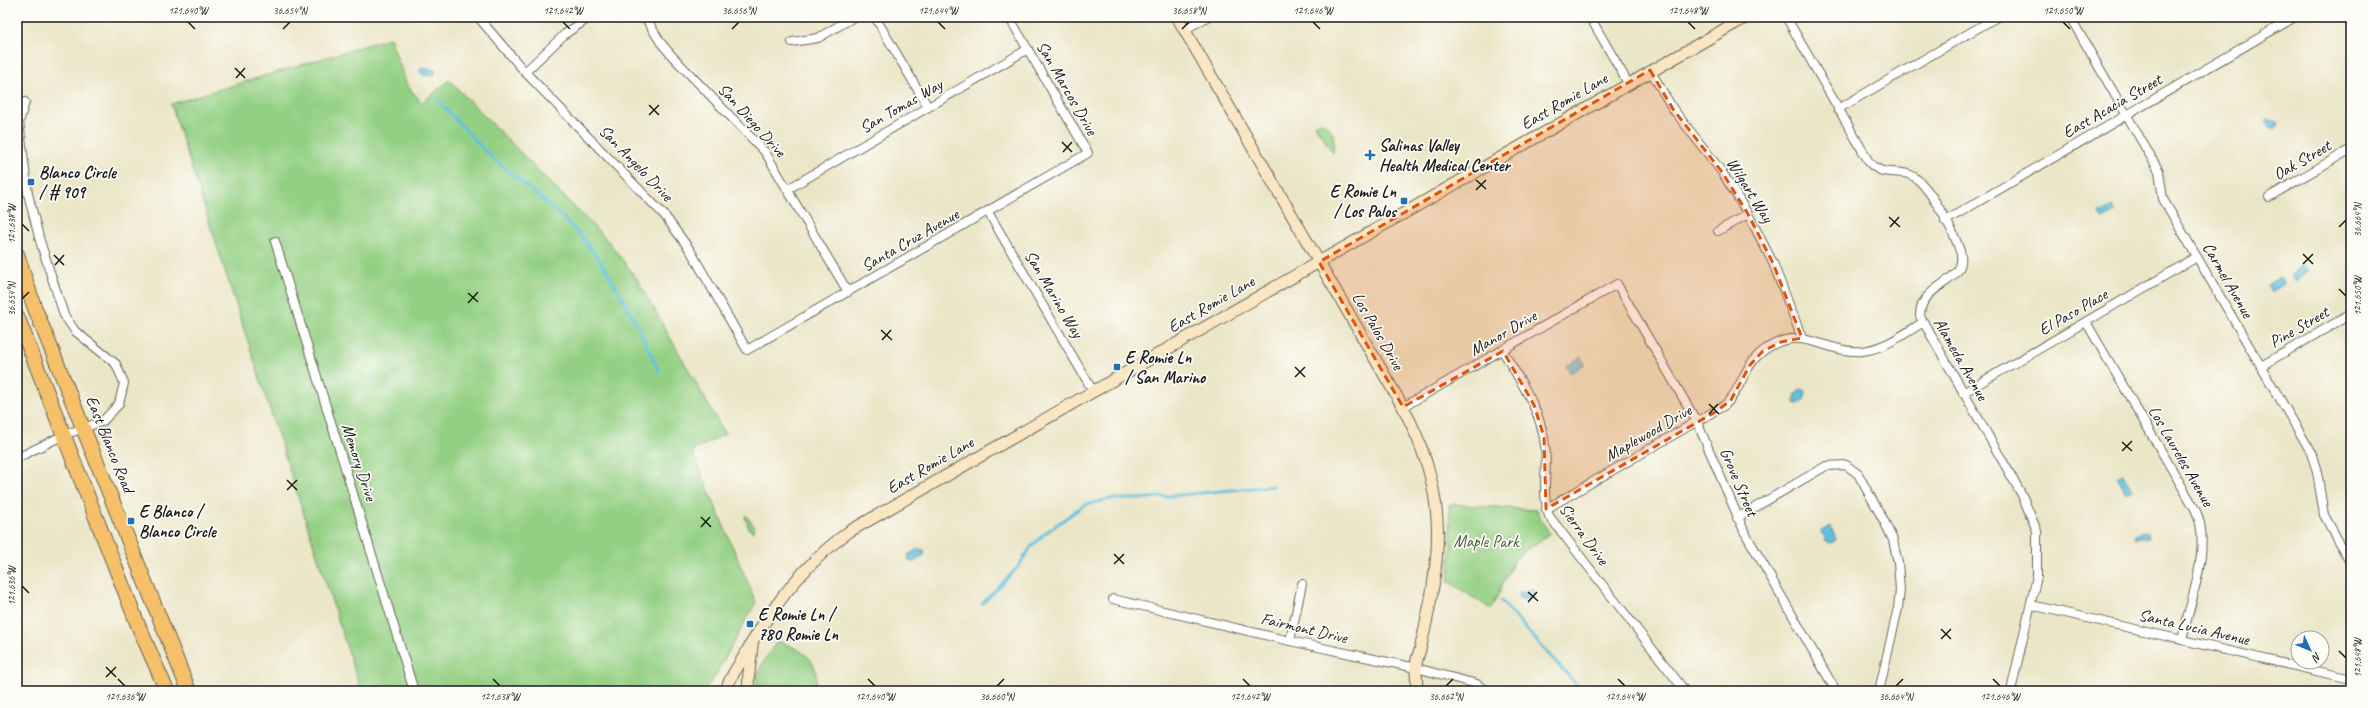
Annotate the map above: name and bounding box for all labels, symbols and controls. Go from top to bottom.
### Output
text: 121.640°W [168,4,209,17]
text: 36.654°N [273,4,309,17]
text: 121.642°W [543,4,584,17]
text: 36.656°N [722,4,758,17]
text: 121.644°W [918,4,959,17]
text: 36.658°N [1172,4,1208,17]
text: 121.646°W [1293,4,1334,17]
text: 121.648°W [1668,4,1709,17]
text: 121.650°W [2043,4,2084,17]
street label: San Marcos Drive [1032,37,1103,140]
street label: East Romie Lane [1517,67,1612,134]
street label: East Acacia Street [2059,68,2167,143]
street label: San Tomas Way [856,73,947,138]
street label: San Diego Drive [713,79,792,162]
street label: San Angelo Drive [594,120,679,207]
street label: Oak Street [2270,134,2337,185]
place label: Salinas Valley Health Medical Center [1379,135,1511,176]
marker: Salinas Valley Health Medical Center [1364,149,1376,161]
street label: Wilgart Way [1722,154,1779,227]
place label: Blanco Circle / # 909 [39,162,118,203]
marker: Blanco Circle / # 909 [26,177,36,187]
place label: E Romie Ln / Los Palos [1330,181,1398,222]
marker: E Romie Ln / Los Palos [1399,196,1409,206]
text: 36.664°N [2351,201,2364,237]
text: 121.638°W [5,203,18,244]
street label: Santa Cruz Avenue [858,203,964,276]
street label: Carmel Avenue [2198,239,2259,323]
street label: San Marino Way [1020,246,1089,343]
street label: East Romie Lane [1164,270,1259,337]
text: 121.650°W [2351,275,2364,316]
text: 36.654°N [5,280,18,316]
street label: El Paso Place [2035,283,2112,340]
street label: Los Palos Drive [1347,288,1409,375]
street label: Pine Street [2266,300,2335,352]
street label: Manor Drive [1466,305,1541,361]
street label: Alameda Avenue [1929,314,1994,405]
place label: E Romie Ln / San Marino [1125,347,1207,388]
marker: E Romie Ln / San Marino [1112,362,1122,372]
street label: East Blanco Road [81,392,140,498]
street label: Maplewood Drive [1601,399,1696,466]
street label: Los Laureles Avenue [2144,402,2219,511]
street label: Memory Drive [337,421,382,505]
street label: East Romie Lane [883,431,978,498]
street label: Grove Street [1715,445,1764,522]
street label: Sierra Drive [1555,499,1614,570]
place label: E Blanco / Blanco Circle [139,501,218,542]
marker: E Blanco / Blanco Circle [126,516,136,526]
park label: Maple Park [1453,531,1520,552]
text: 121.636°W [5,565,18,606]
place label: E Romie Ln / 780 Romie Ln [758,604,839,645]
street label: Santa Lucia Avenue [2137,604,2253,650]
street label: Fairmont Drive [1259,608,1351,648]
marker: E Romie Ln / 780 Romie Ln [745,619,755,629]
north arrow [2290,630,2330,670]
text: 121.648°W [2351,637,2364,678]
text: N [2308,650,2325,666]
text: 121.636°W [105,690,146,703]
text: 121.638°W [480,690,521,703]
text: 121.640°W [855,690,896,703]
text: 36.660°N [980,690,1016,703]
text: 121.642°W [1230,690,1271,703]
text: 36.662°N [1429,690,1465,703]
text: 121.644°W [1605,690,1646,703]
text: 36.664°N [1879,690,1915,703]
text: 121.646°W [1980,690,2021,703]

